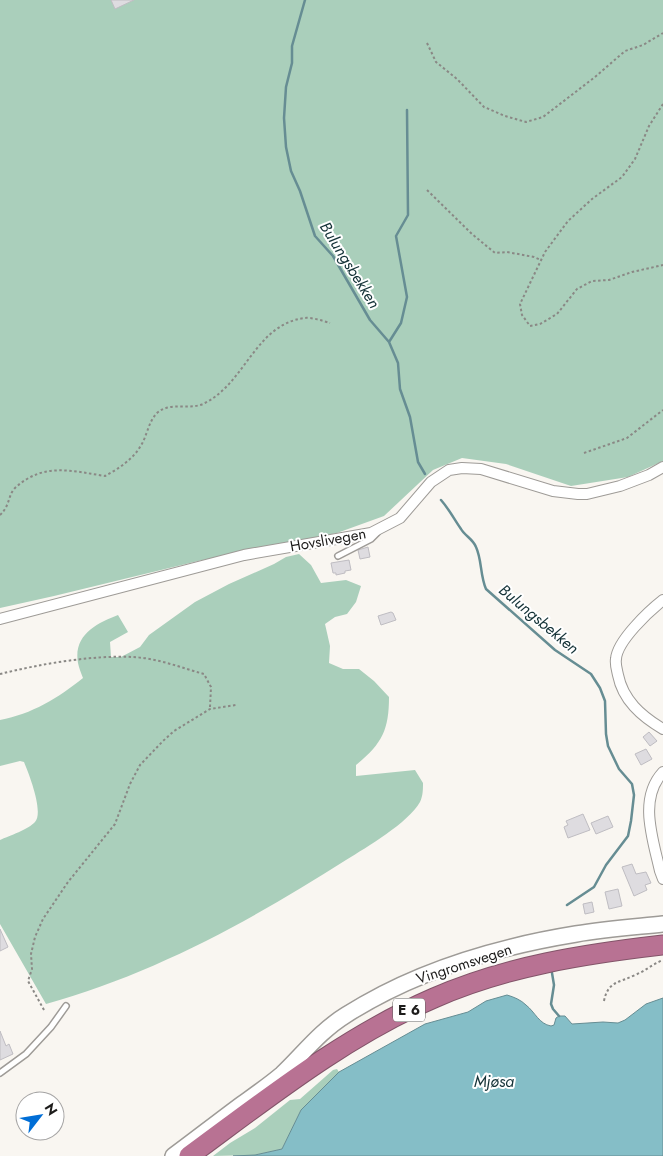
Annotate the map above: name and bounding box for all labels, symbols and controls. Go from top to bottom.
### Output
water label: Bulungsbekken [314,217,386,313]
street label: Hovslivegen [288,522,368,558]
water label: Bulungsbekken [494,579,584,659]
street label: Vingromsvegen [413,938,515,990]
road number: E 6 [393,998,425,1022]
water label: Mjøsa [474,1070,514,1093]
north arrow [15,1091,65,1141]
text: N [40,1099,63,1119]

